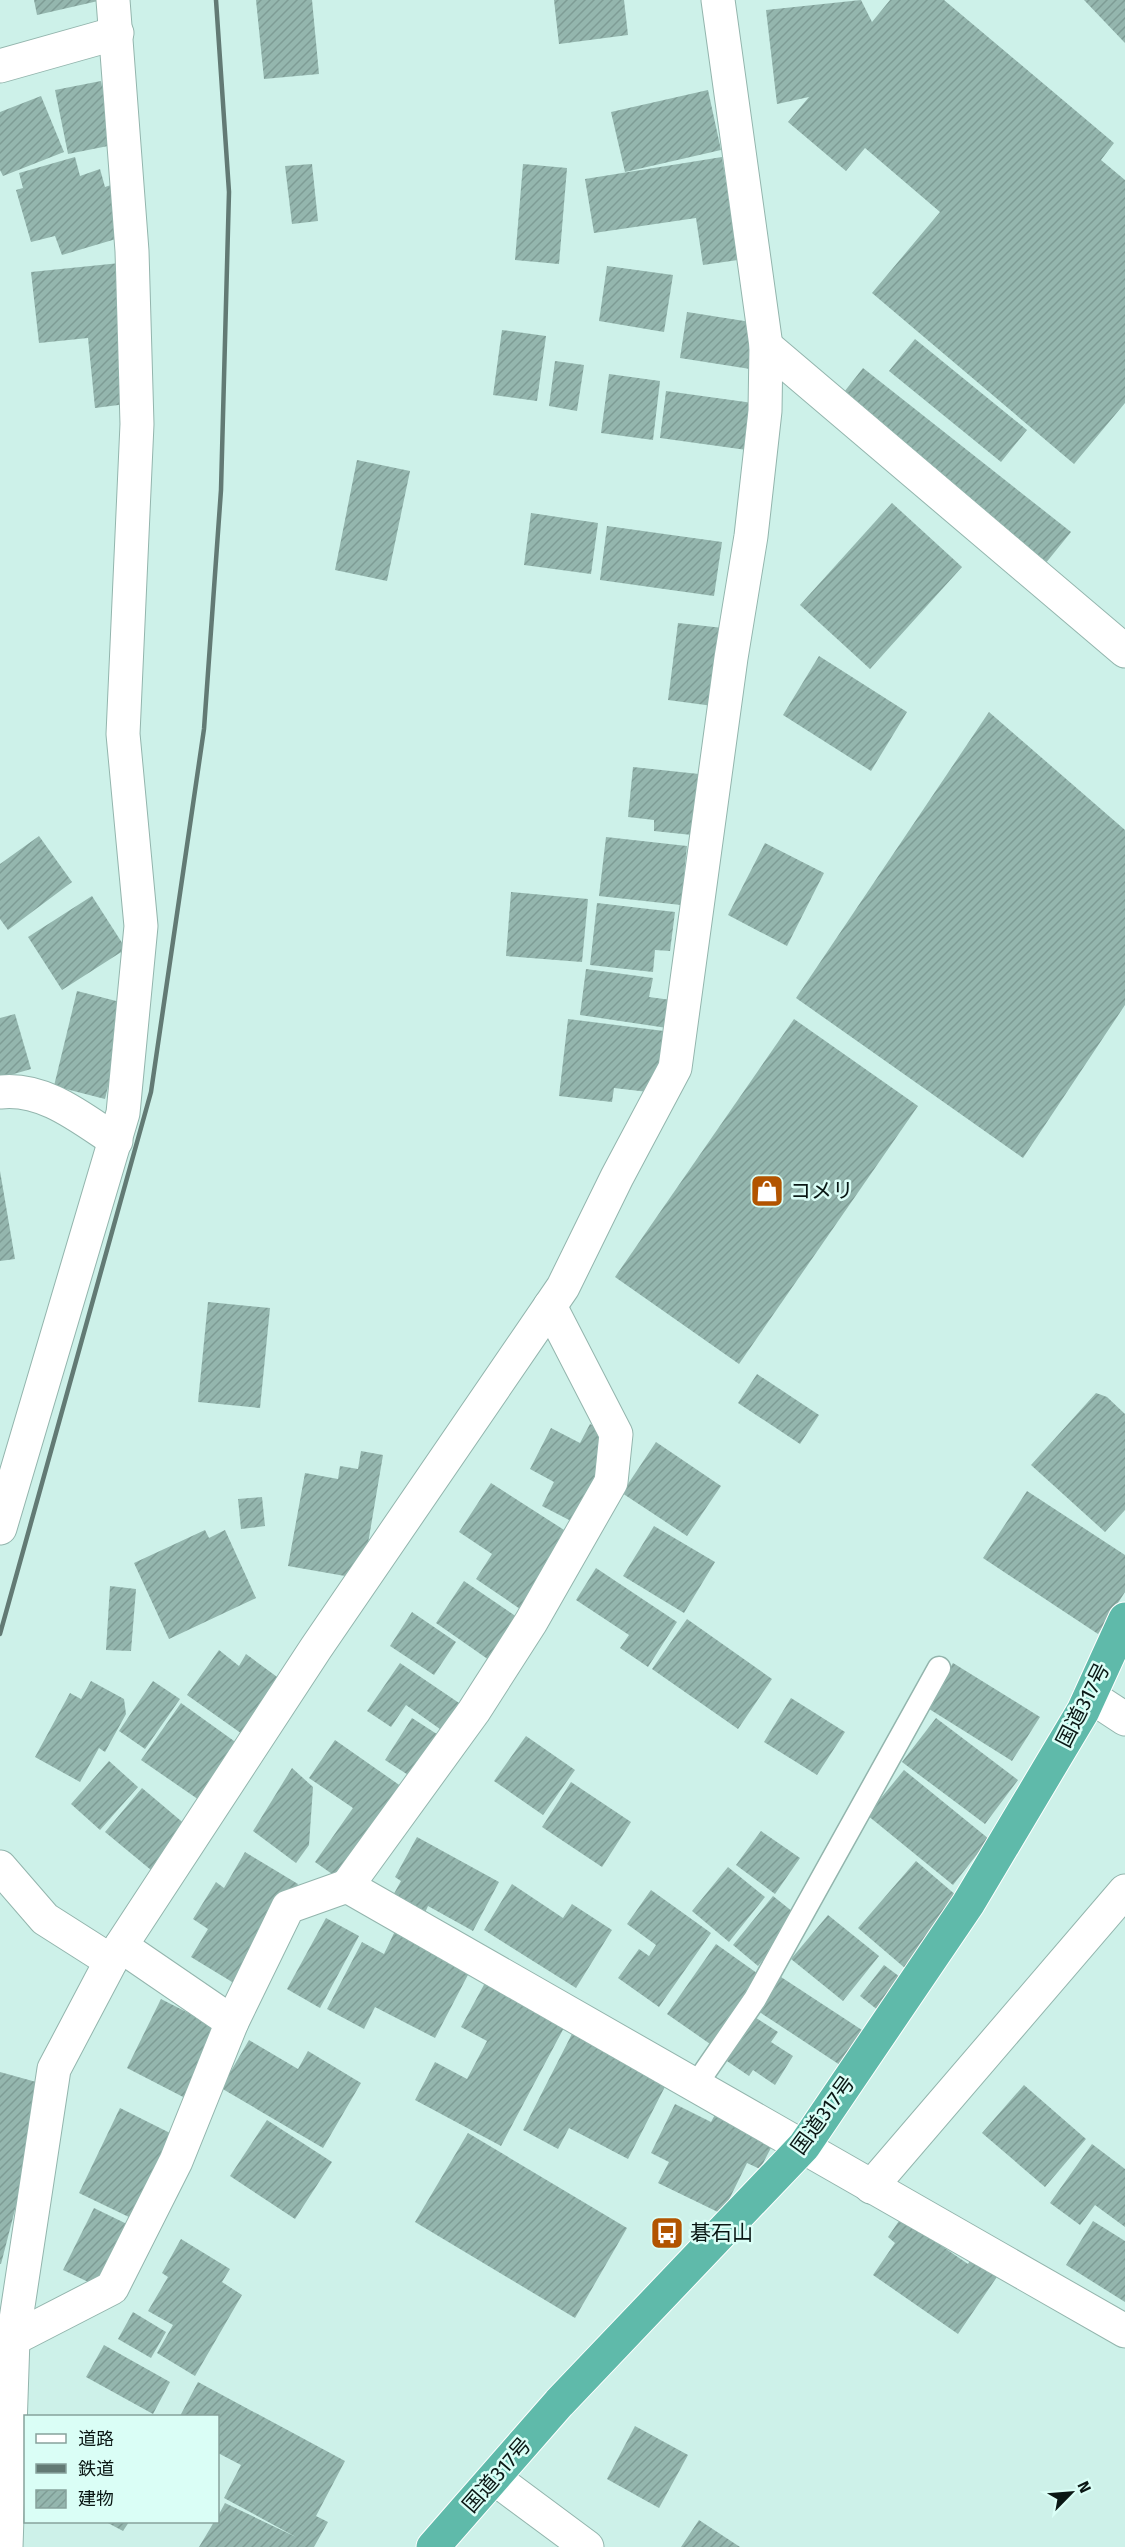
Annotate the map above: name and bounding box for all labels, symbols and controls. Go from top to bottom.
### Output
shop icon: コメリ [749,1173,785,1209]
place label: コメリ [790,1178,853,1204]
street label: 国道317号 [1051,1658,1115,1752]
street label: 国道317号 [786,2070,860,2160]
bus stop icon: 碁石山 [649,2215,685,2251]
place label: 碁石山 [690,2220,753,2246]
legend [24,2415,219,2523]
text: 道路 [78,2428,114,2450]
street label: 国道317号 [457,2432,537,2518]
text: 鉄道 [78,2458,114,2480]
north arrow [1041,2463,1101,2523]
text: N [1073,2478,1095,2496]
text: 建物 [78,2488,114,2510]

